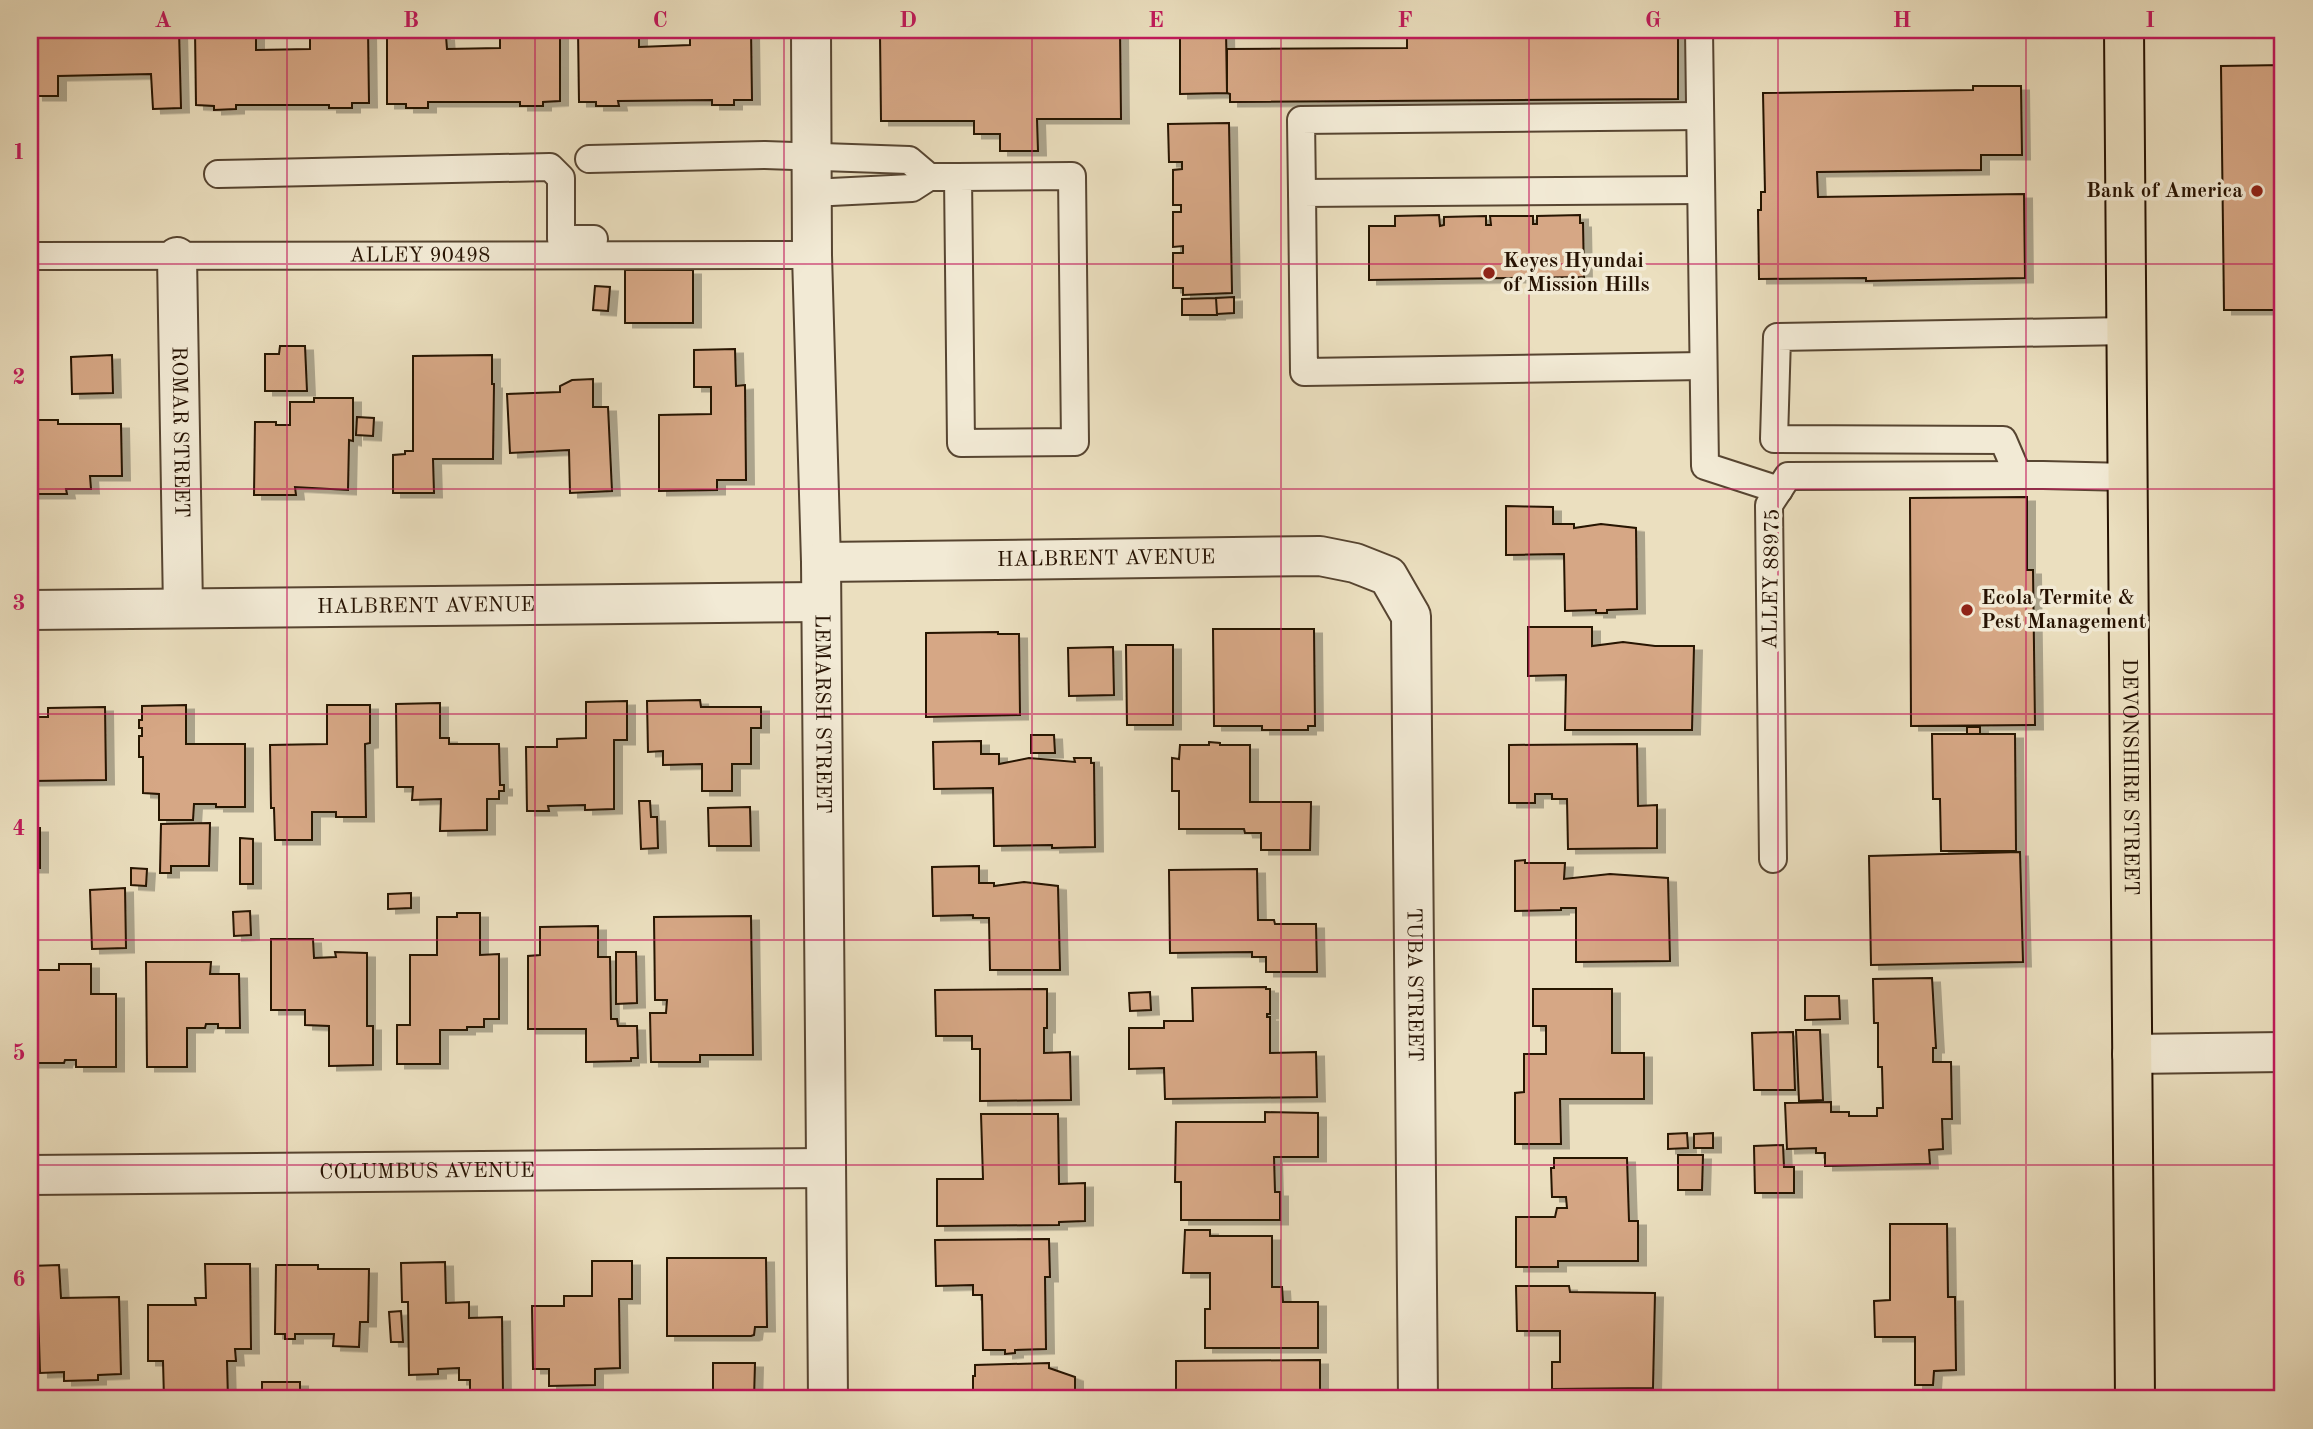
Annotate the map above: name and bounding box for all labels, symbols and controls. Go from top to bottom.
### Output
text: A [154,9,172,32]
text: B [403,9,419,32]
text: C [652,9,668,32]
text: D [899,9,917,32]
text: E [1148,9,1164,32]
text: F [1397,9,1413,32]
text: G [1645,9,1661,32]
text: H [1893,9,1911,32]
text: I [2145,9,2155,32]
text: 1 [12,141,26,164]
place label: Bank of America [2086,181,2243,202]
marker: Bank of America [2249,183,2265,199]
street label: ALLEY 90498 [350,245,490,266]
place label: Keyes Hyundai of Mission Hills [1503,251,1650,296]
marker: Keyes Hyundai of Mission Hills [1481,265,1497,281]
street label: ROMAR STREET [168,346,192,518]
text: 2 [12,366,26,389]
street label: ALLEY 88975 [1760,508,1784,650]
street label: HALBRENT AVENUE [997,547,1215,570]
place label: Ecola Termite & Pest Management [1981,588,2147,633]
text: 3 [12,592,26,615]
street label: HALBRENT AVENUE [317,594,535,618]
marker: Ecola Termite & Pest Management [1959,602,1975,618]
street label: LEMARSH STREET [811,614,834,814]
street label: DEVONSHIRE STREET [2119,658,2141,896]
text: 4 [12,817,26,840]
street label: TUBA STREET [1403,908,1425,1062]
text: 5 [12,1042,26,1065]
street label: COLUMBUS AVENUE [319,1160,535,1183]
text: 6 [12,1268,26,1291]

